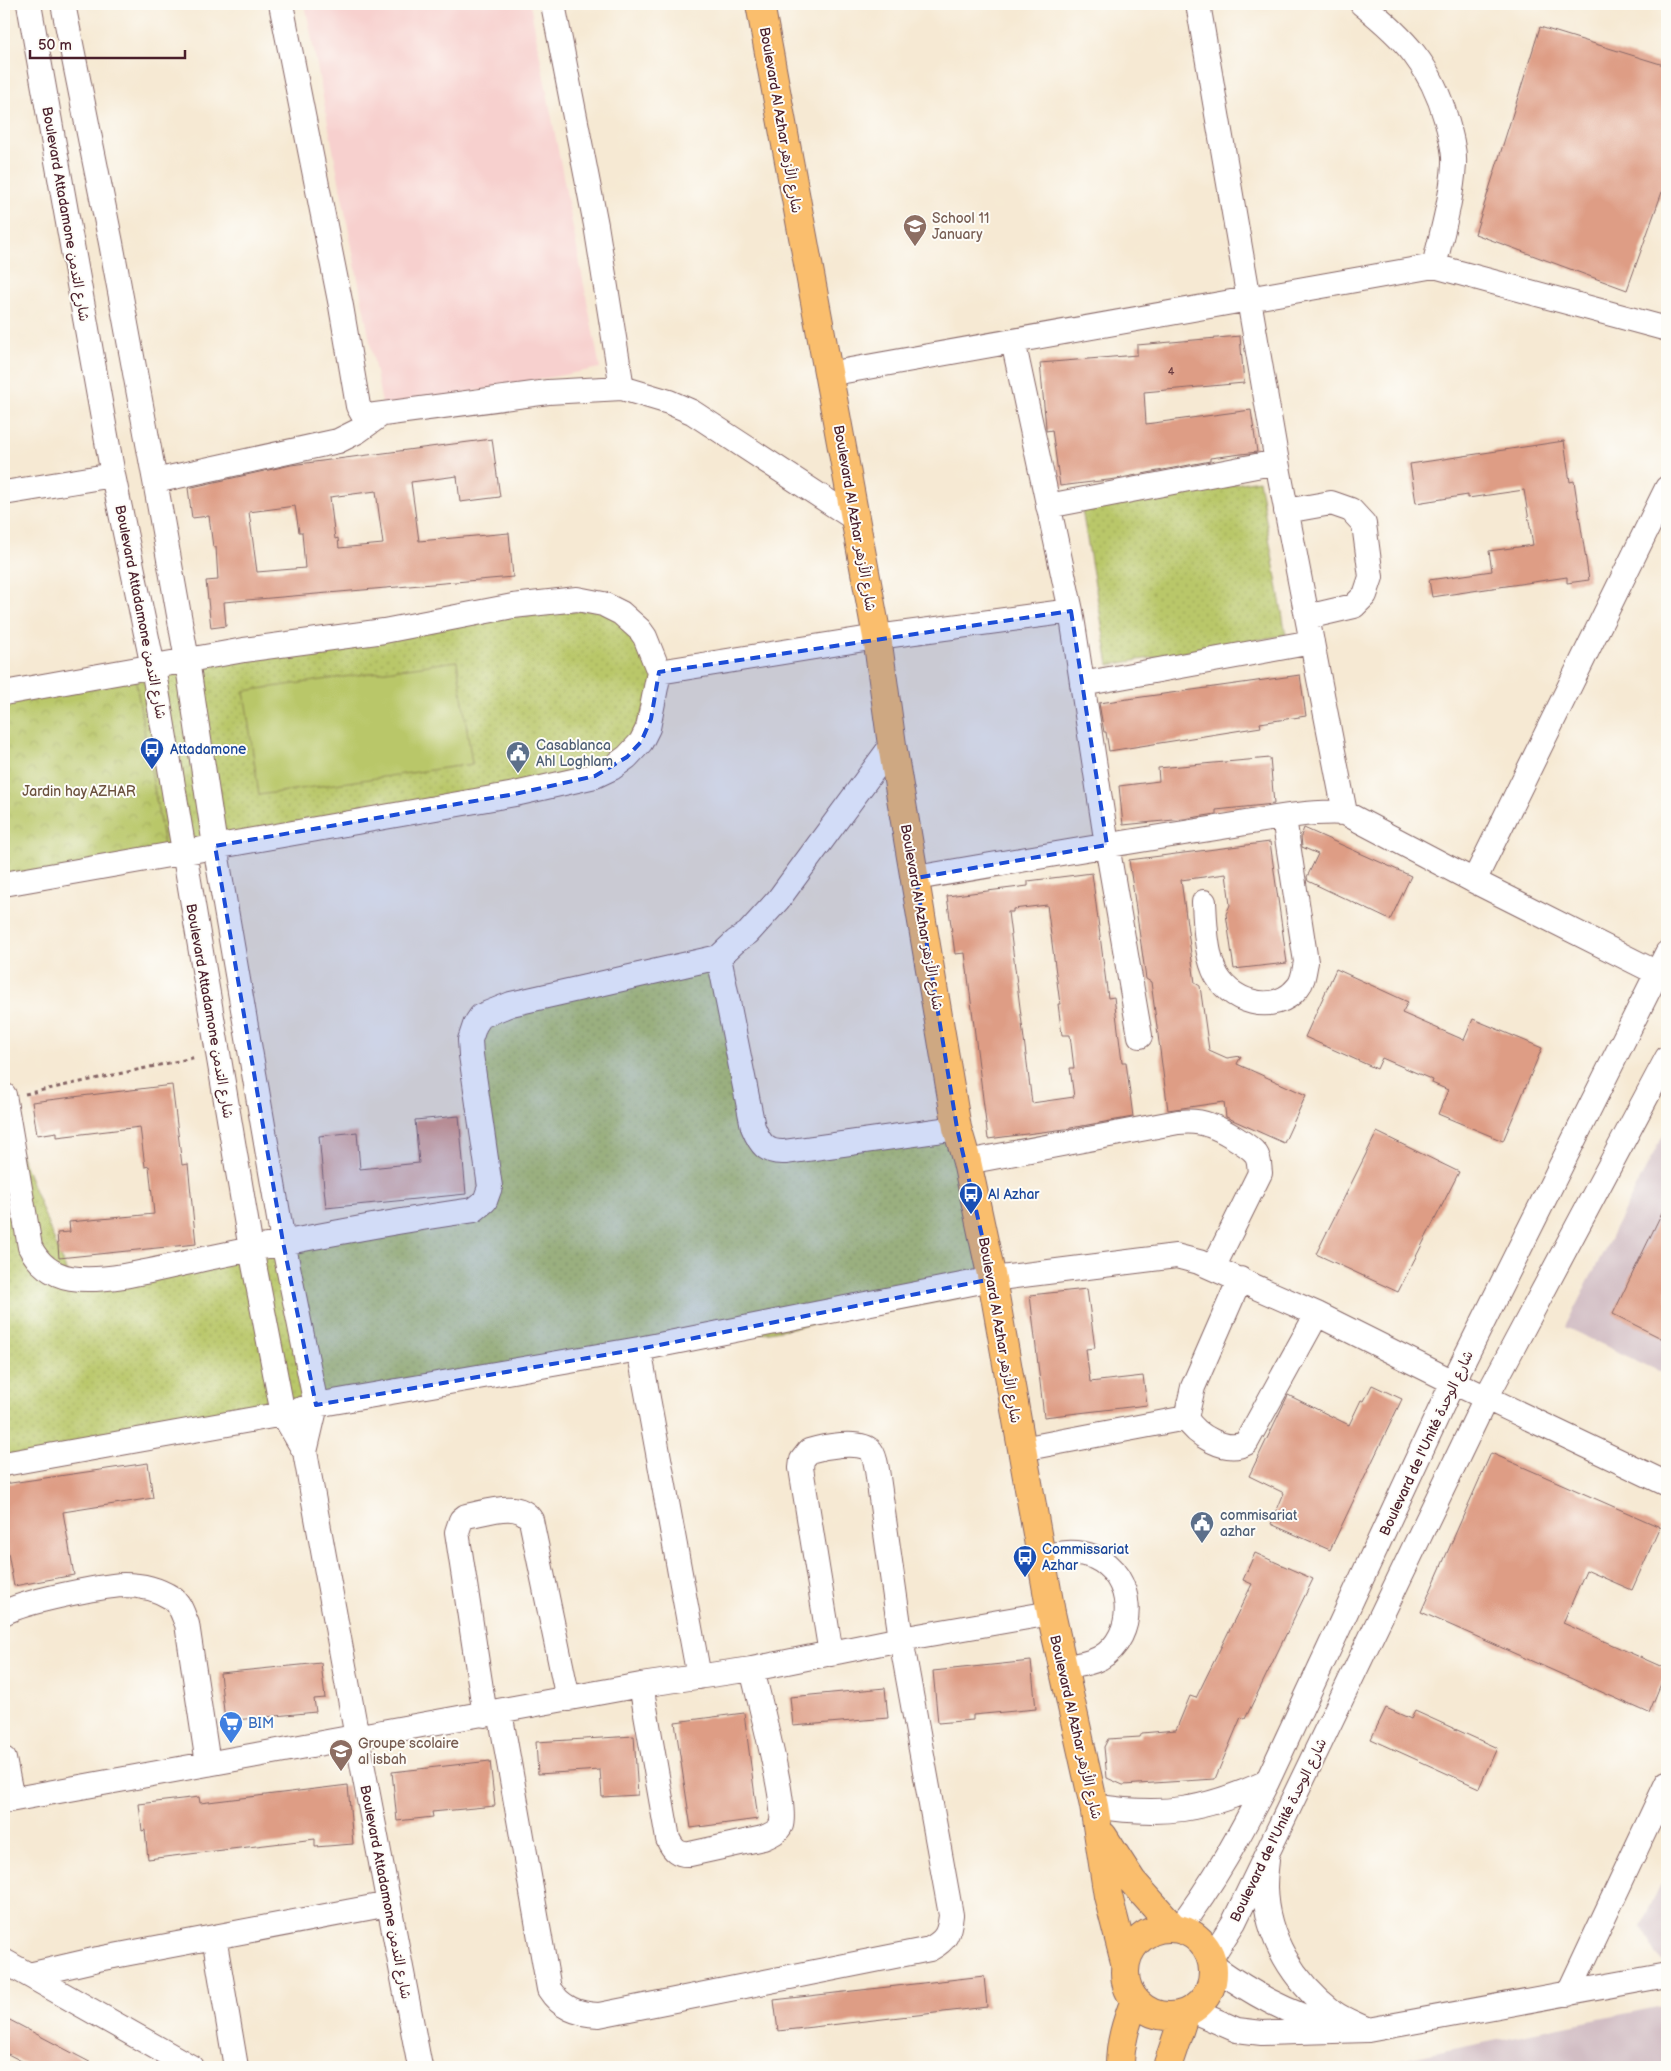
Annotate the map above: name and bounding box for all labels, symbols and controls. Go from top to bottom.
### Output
street label: Boulevard Al Azhar شارع الأزهر [755,25,806,215]
scale bar [30,28,185,60]
text: 50 m [38,36,72,55]
street label: Boulevard Attadamone شارع التدمن [37,105,93,323]
place label: School 11 January [932,210,989,243]
school or university icon: School 11 January [902,213,928,247]
house number: 4 [1168,365,1175,378]
street label: Boulevard Al Azhar شارع الأزهر [829,423,880,613]
street label: Boulevard Attadamone شارع التدمن [110,504,170,721]
bus stop icon: Attadamone [139,736,165,770]
place label: Casablanca Ahl Loghlam [536,737,613,770]
public building icon: Casablanca Ahl Loghlam [505,740,531,774]
place label: Attadamone [170,741,246,758]
park label: Jardin hay AZHAR [22,783,136,800]
street label: Boulevard Al Azhar شارع الأزهر [896,822,947,1012]
street label: Boulevard Attadamone شارع التدمن [181,902,237,1120]
bus stop icon: Al Azhar [958,1181,984,1215]
place label: Al Azhar [988,1186,1040,1203]
street label: Boulevard Al Azhar شارع الأزهر [974,1235,1025,1425]
street label: Boulevard de l'Unité شارع الوحدة [1376,1348,1478,1539]
place label: commisariat azhar [1220,1507,1298,1540]
public building icon: commisariat azhar [1189,1510,1215,1544]
place label: Commissariat Azhar [1042,1541,1129,1574]
bus stop icon: Commissariat Azhar [1012,1544,1038,1578]
street label: Boulevard Al Azhar شارع الأزهر [1045,1633,1106,1821]
supermarket icon: BIM [218,1710,244,1744]
place label: BIM [248,1715,274,1732]
place label: Groupe scolaire al isbah [358,1735,459,1768]
street label: Boulevard de l'Unité شارع الوحدة [1227,1736,1331,1925]
school or university icon: Groupe scolaire al isbah [328,1738,354,1772]
street label: Boulevard Attadamone شارع التدمن [355,1784,415,2001]

